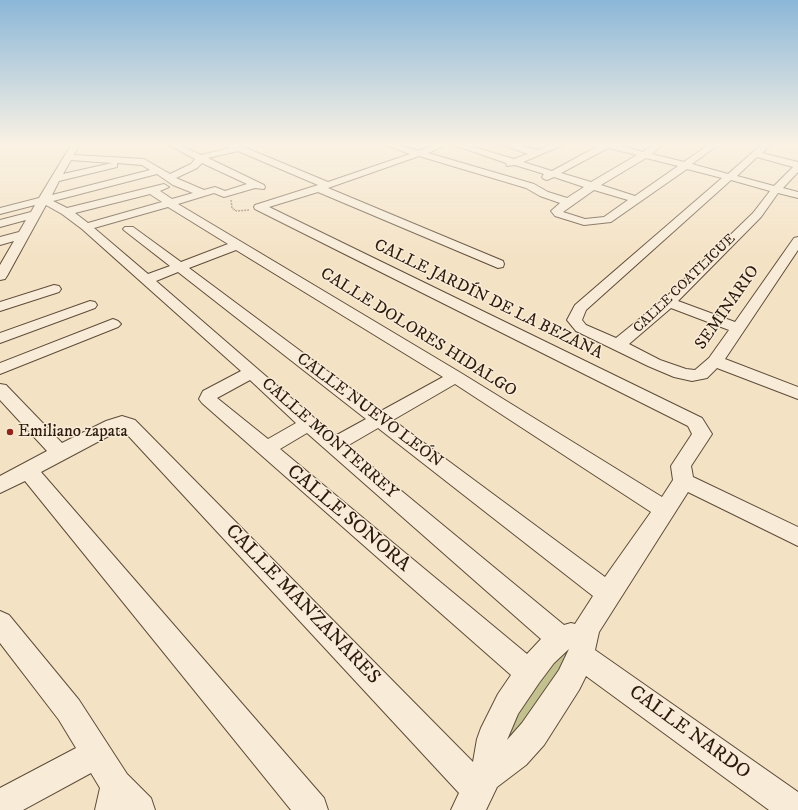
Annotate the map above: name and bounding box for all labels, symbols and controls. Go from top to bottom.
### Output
street label: CALLE COATLICUE [630,231,740,337]
street label: CALLE JARDÍN DE LA BEZANA [370,236,606,364]
street label: SEMINARIO [692,262,764,354]
street label: CALLE DOLORES HIDALGO [316,264,520,402]
street label: CALLE NUEVO LEÓN [292,349,446,473]
street label: CALLE MONTERREY [257,374,401,504]
place label: Emiliano zapata [18,422,128,442]
marker: Emiliano zapata [5,427,15,437]
street label: CALLE SONORA [281,460,415,578]
street label: CALLE MANZANARES [219,520,385,690]
street label: CALLE NARDO [624,681,754,785]

